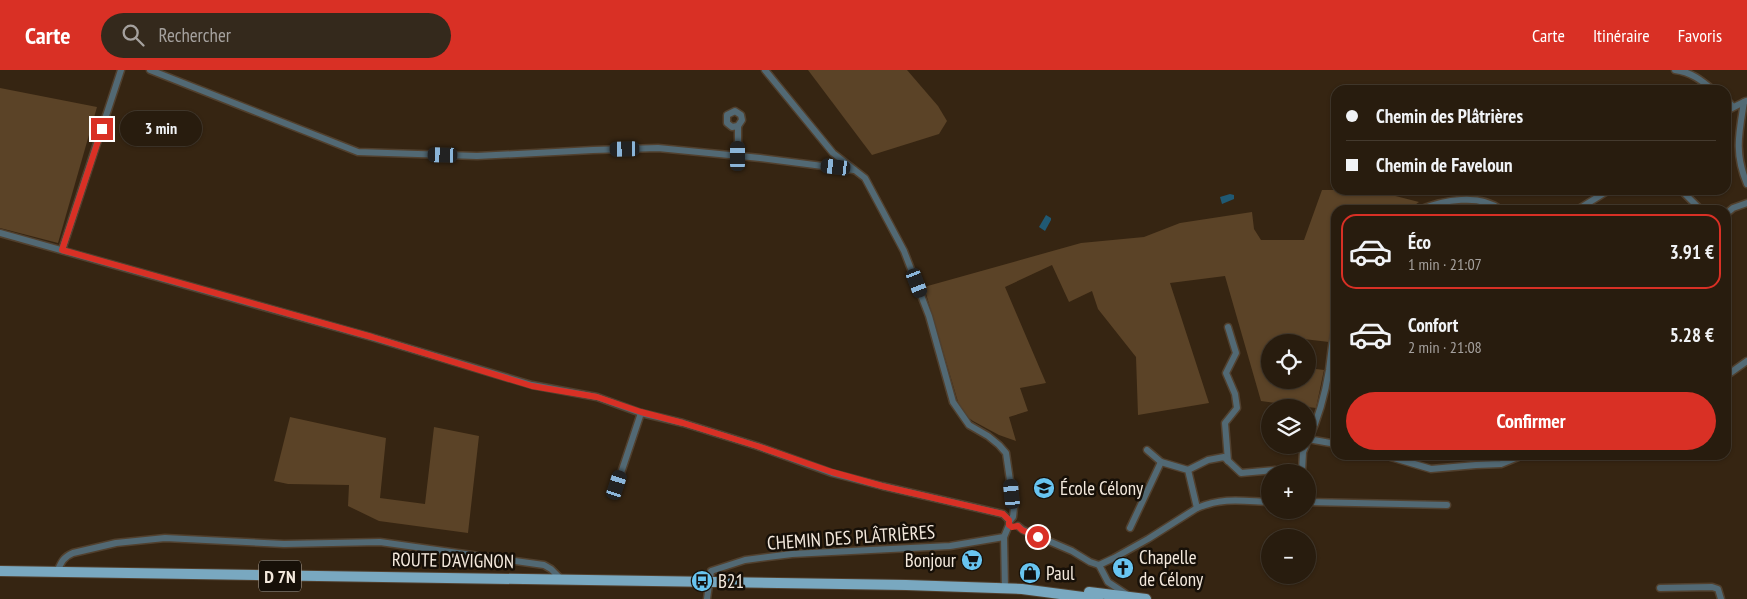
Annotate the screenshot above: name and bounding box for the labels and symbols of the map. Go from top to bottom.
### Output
callout: 3 min [120,112,202,146]
route end [91,118,113,140]
car [609,141,640,157]
car [730,141,745,171]
car [427,147,458,163]
car [820,158,851,176]
car [904,266,929,300]
car [605,468,628,502]
school or university icon: École Célony [1032,476,1056,500]
place label: École Célony [1060,476,1144,500]
car [1002,478,1021,510]
street label: CHEMIN DES PLÂTRIÈRES [766,519,936,555]
route start [1027,526,1049,548]
place label: Chapelle de Célony [1139,545,1204,591]
street label: ROUTE D'AVIGNON [392,547,514,573]
place label: Bonjour [905,548,957,572]
supermarket icon: Bonjour [960,548,984,572]
church icon: Chapelle de Célony [1111,556,1135,580]
road number: D 7N [259,561,301,592]
shop icon: Paul [1018,561,1042,585]
place label: Paul [1046,561,1075,585]
bus stop icon: B21 [690,569,714,593]
place label: B21 [718,569,744,593]

